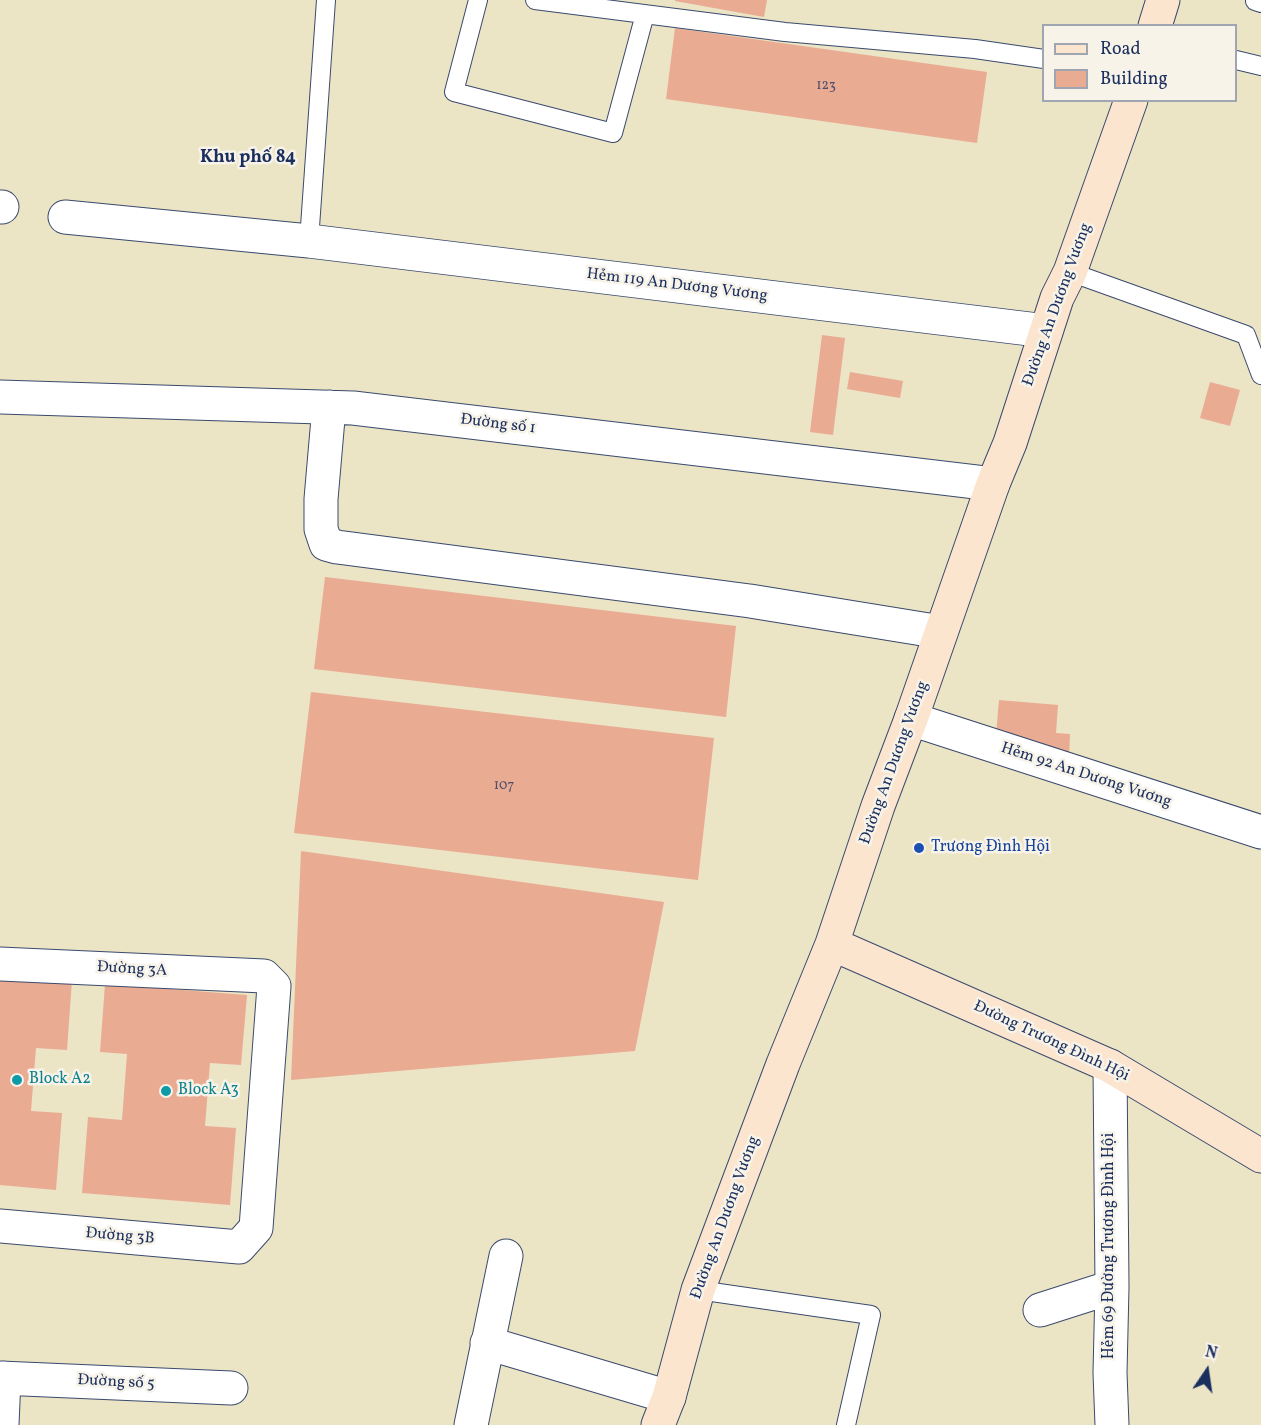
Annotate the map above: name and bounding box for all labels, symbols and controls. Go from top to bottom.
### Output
legend [1042,24,1237,102]
text: Road [1100,37,1141,62]
text: Building [1100,67,1168,92]
house number: 123 [816,78,836,94]
district label: Khu phố 84 [200,148,296,170]
street label: Đường An Dương Vương [1020,221,1096,389]
street label: Hẻm 119 An Dương Vương [585,265,769,307]
street label: Đường số 1 [459,411,537,439]
street label: Đường An Dương Vương [857,679,933,847]
street label: Hẻm 92 An Dương Vương [998,739,1174,813]
house number: 107 [494,778,514,794]
place label: Trương Đình Hội [931,838,1050,858]
marker: Trương Đình Hội [912,841,926,855]
street label: Đường 3A [96,959,168,981]
street label: Đường Trương Đình Hội [970,997,1132,1087]
place label: Block A2 [29,1070,91,1090]
marker: Block A2 [10,1073,24,1087]
place label: Block A3 [178,1081,239,1101]
marker: Block A3 [159,1084,173,1098]
street label: Hẻm 69 Đường Trương Đình Hội [1100,1133,1120,1359]
street label: Đường An Dương Vương [688,1134,764,1302]
street label: Đường 3B [85,1224,155,1250]
north arrow [1177,1341,1237,1401]
text: N [1203,1341,1219,1365]
street label: Đường số 5 [77,1371,155,1395]

